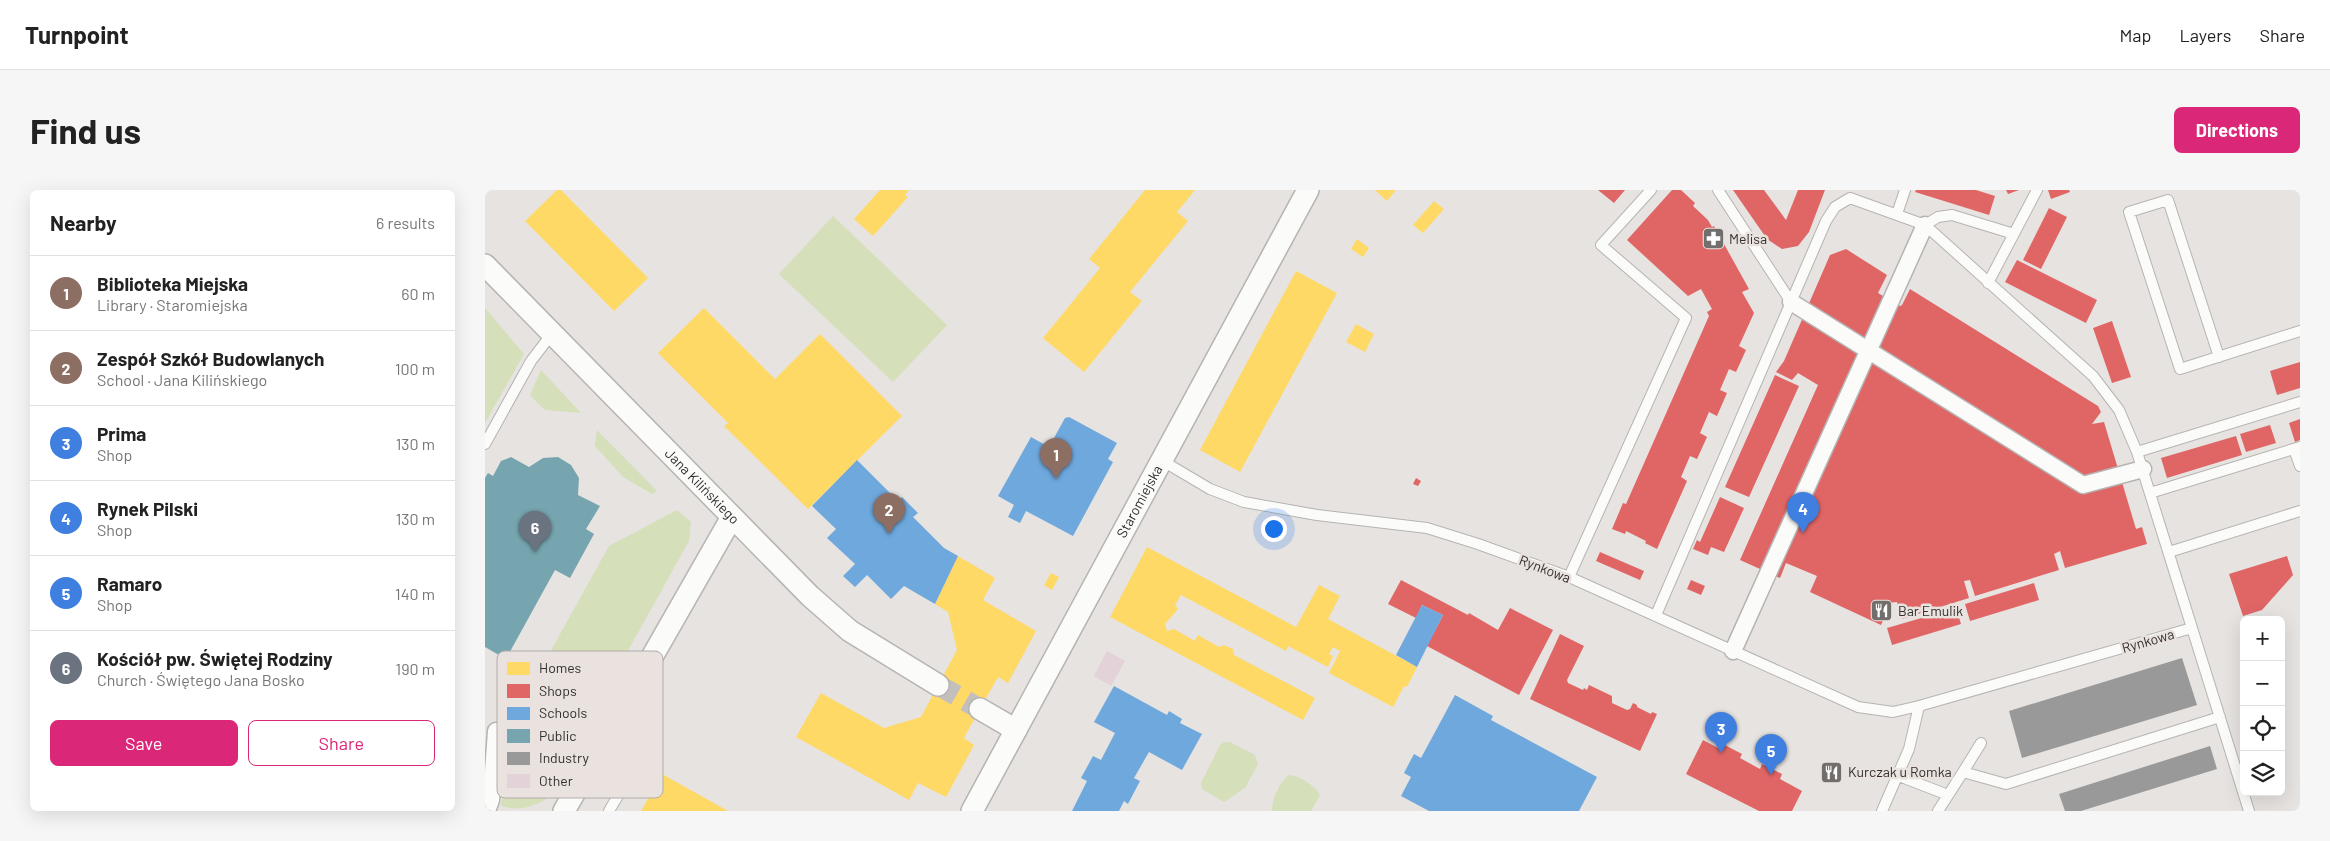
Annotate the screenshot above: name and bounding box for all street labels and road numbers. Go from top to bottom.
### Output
street label: Jana Kilińskiego [662,445,743,527]
street label: Staromiejska [1113,462,1166,540]
street label: Rynkowa [1517,551,1573,586]
street label: Rynkowa [2120,625,2176,656]

